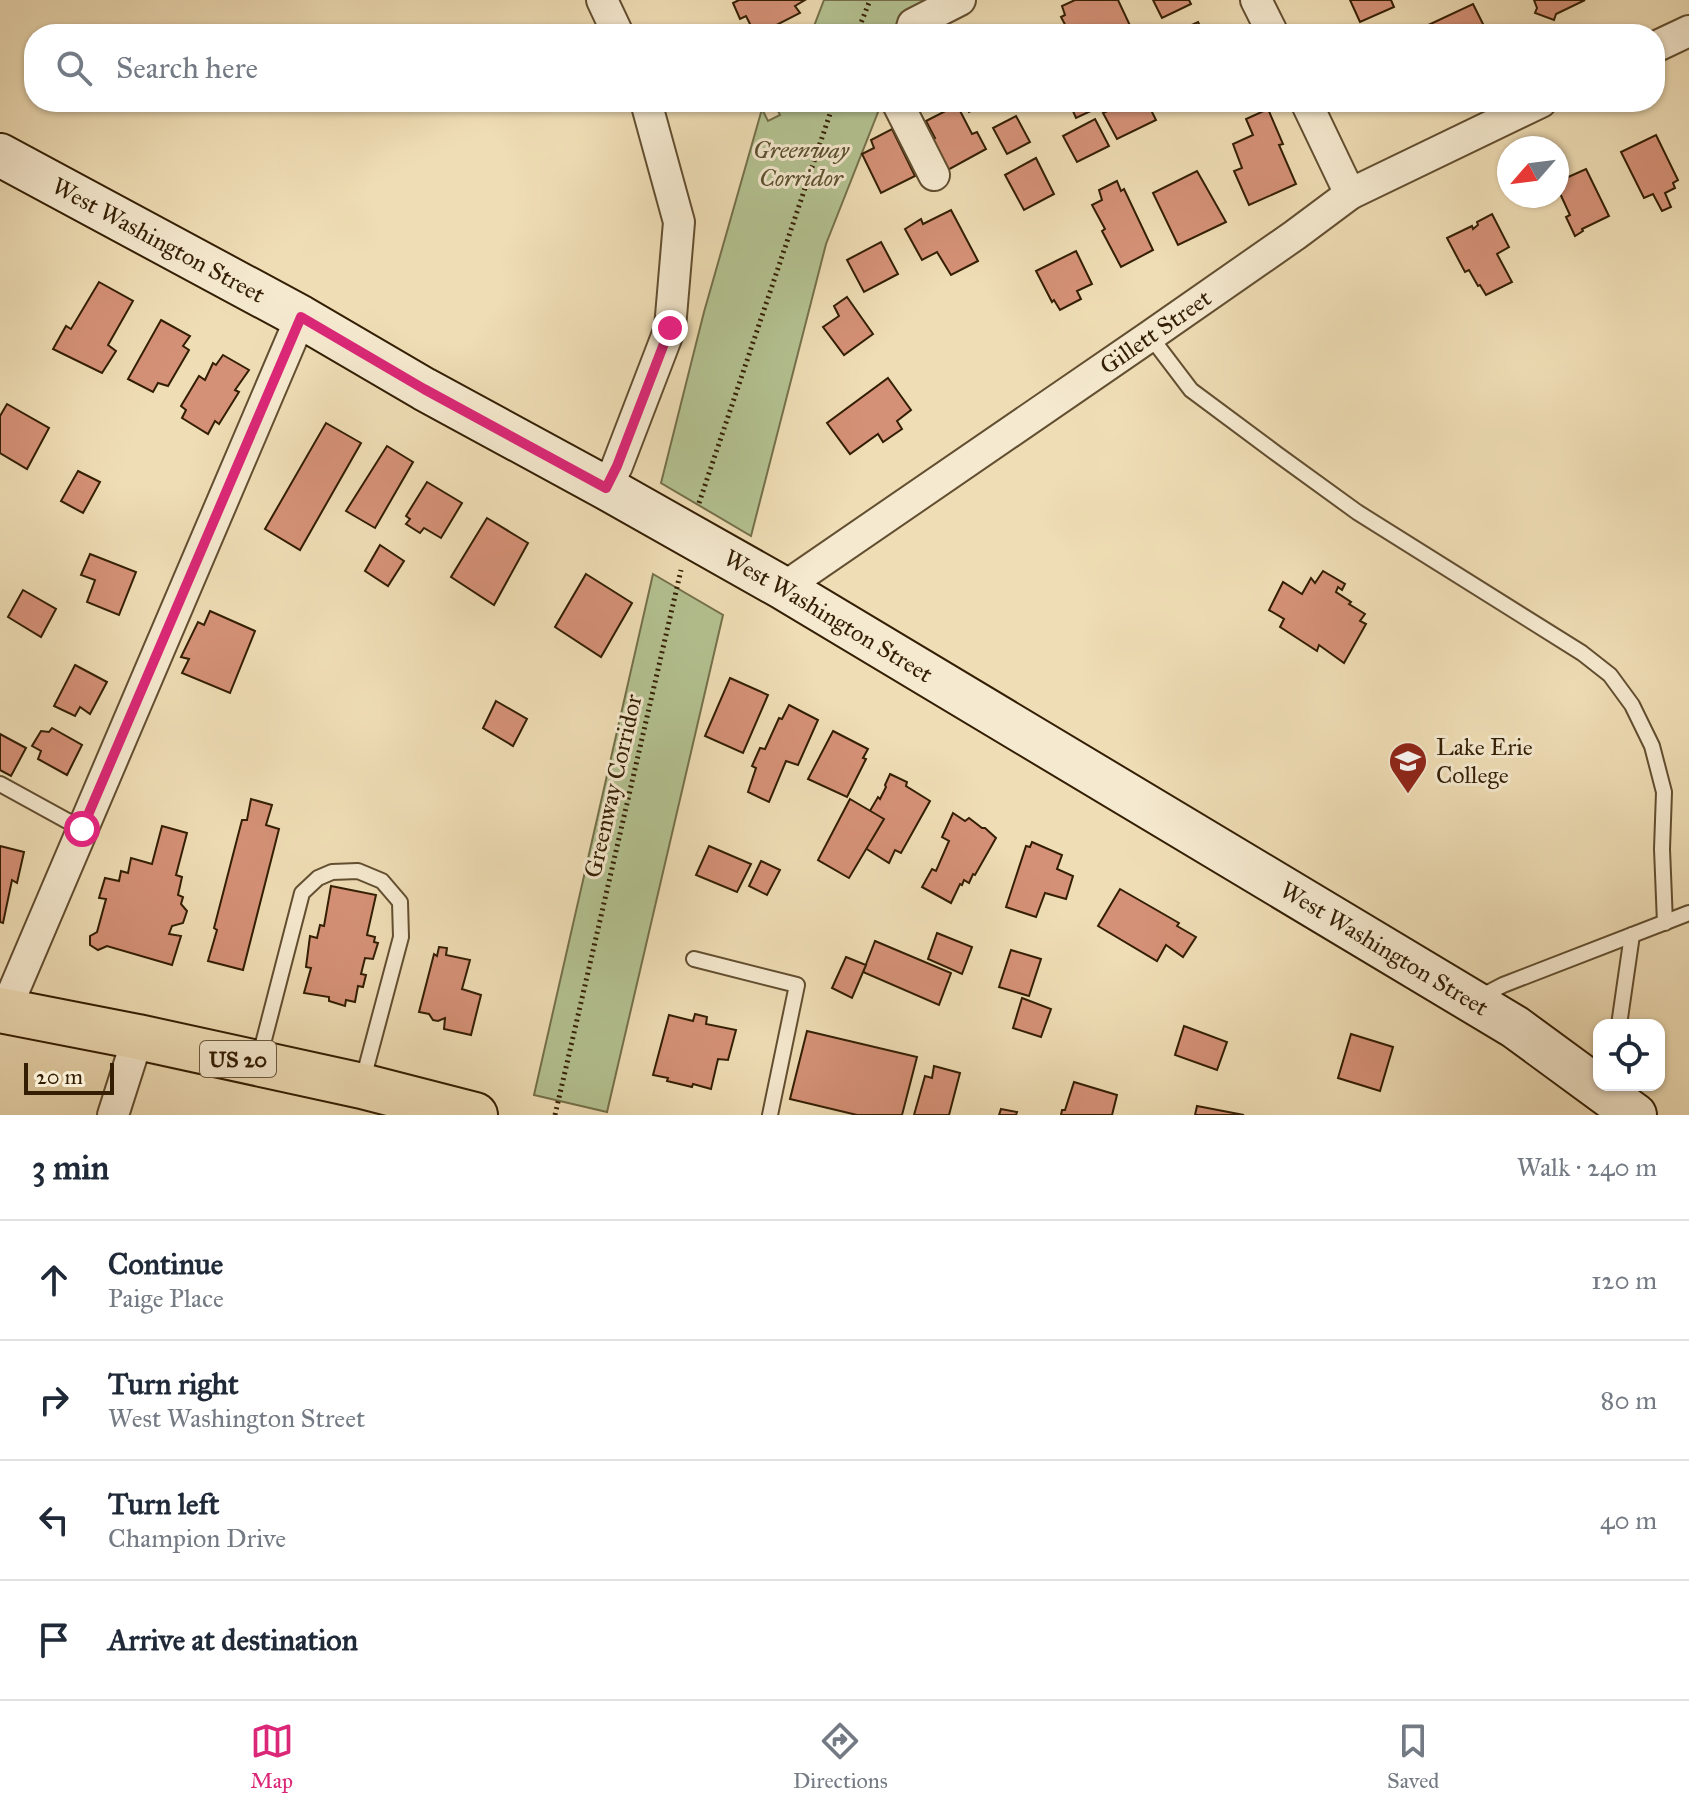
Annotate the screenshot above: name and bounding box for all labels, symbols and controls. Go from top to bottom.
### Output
search box [24,24,1665,112]
icon: search [52,46,96,90]
text: Search here [116,50,258,86]
park label: Greenway Corridor [753,135,850,193]
north arrow [1497,136,1569,208]
street label: West Washington Street [47,171,271,310]
street label: Gillett Street [1094,283,1217,381]
route end [652,310,688,346]
street label: West Washington Street [719,543,939,690]
street label: Greenway Corridor [577,691,649,881]
place label: Lake Erie College [1436,732,1533,790]
school or university icon: Lake Erie College [1387,740,1429,795]
route start [64,811,100,847]
street label: West Washington Street [1275,875,1494,1023]
map controls [1593,1019,1665,1091]
button: locate [1593,1019,1665,1091]
road number: US 20 [200,1041,276,1077]
scale bar [24,1059,114,1095]
text: 20 m [36,1063,83,1090]
text: 3 min [32,1147,109,1188]
text: Walk · 240 m [1517,1151,1657,1183]
text: Continue [108,1246,223,1282]
icon: ahead [32,1258,76,1302]
text: 120 m [1591,1264,1657,1296]
text: Paige Place [108,1282,224,1314]
text: Turn right [108,1366,239,1402]
icon: right [32,1378,76,1422]
text: 80 m [1601,1384,1657,1416]
text: West Washington Street [108,1402,365,1434]
text: Turn left [108,1486,219,1522]
icon: left [32,1498,76,1542]
text: 40 m [1600,1504,1657,1536]
text: Champion Drive [108,1522,286,1554]
icon: arrive [32,1618,76,1662]
text: Arrive at destination [108,1622,358,1658]
tab: Map [250,1719,294,1794]
tab: Directions [793,1719,888,1794]
tab: Saved [1387,1719,1439,1794]

